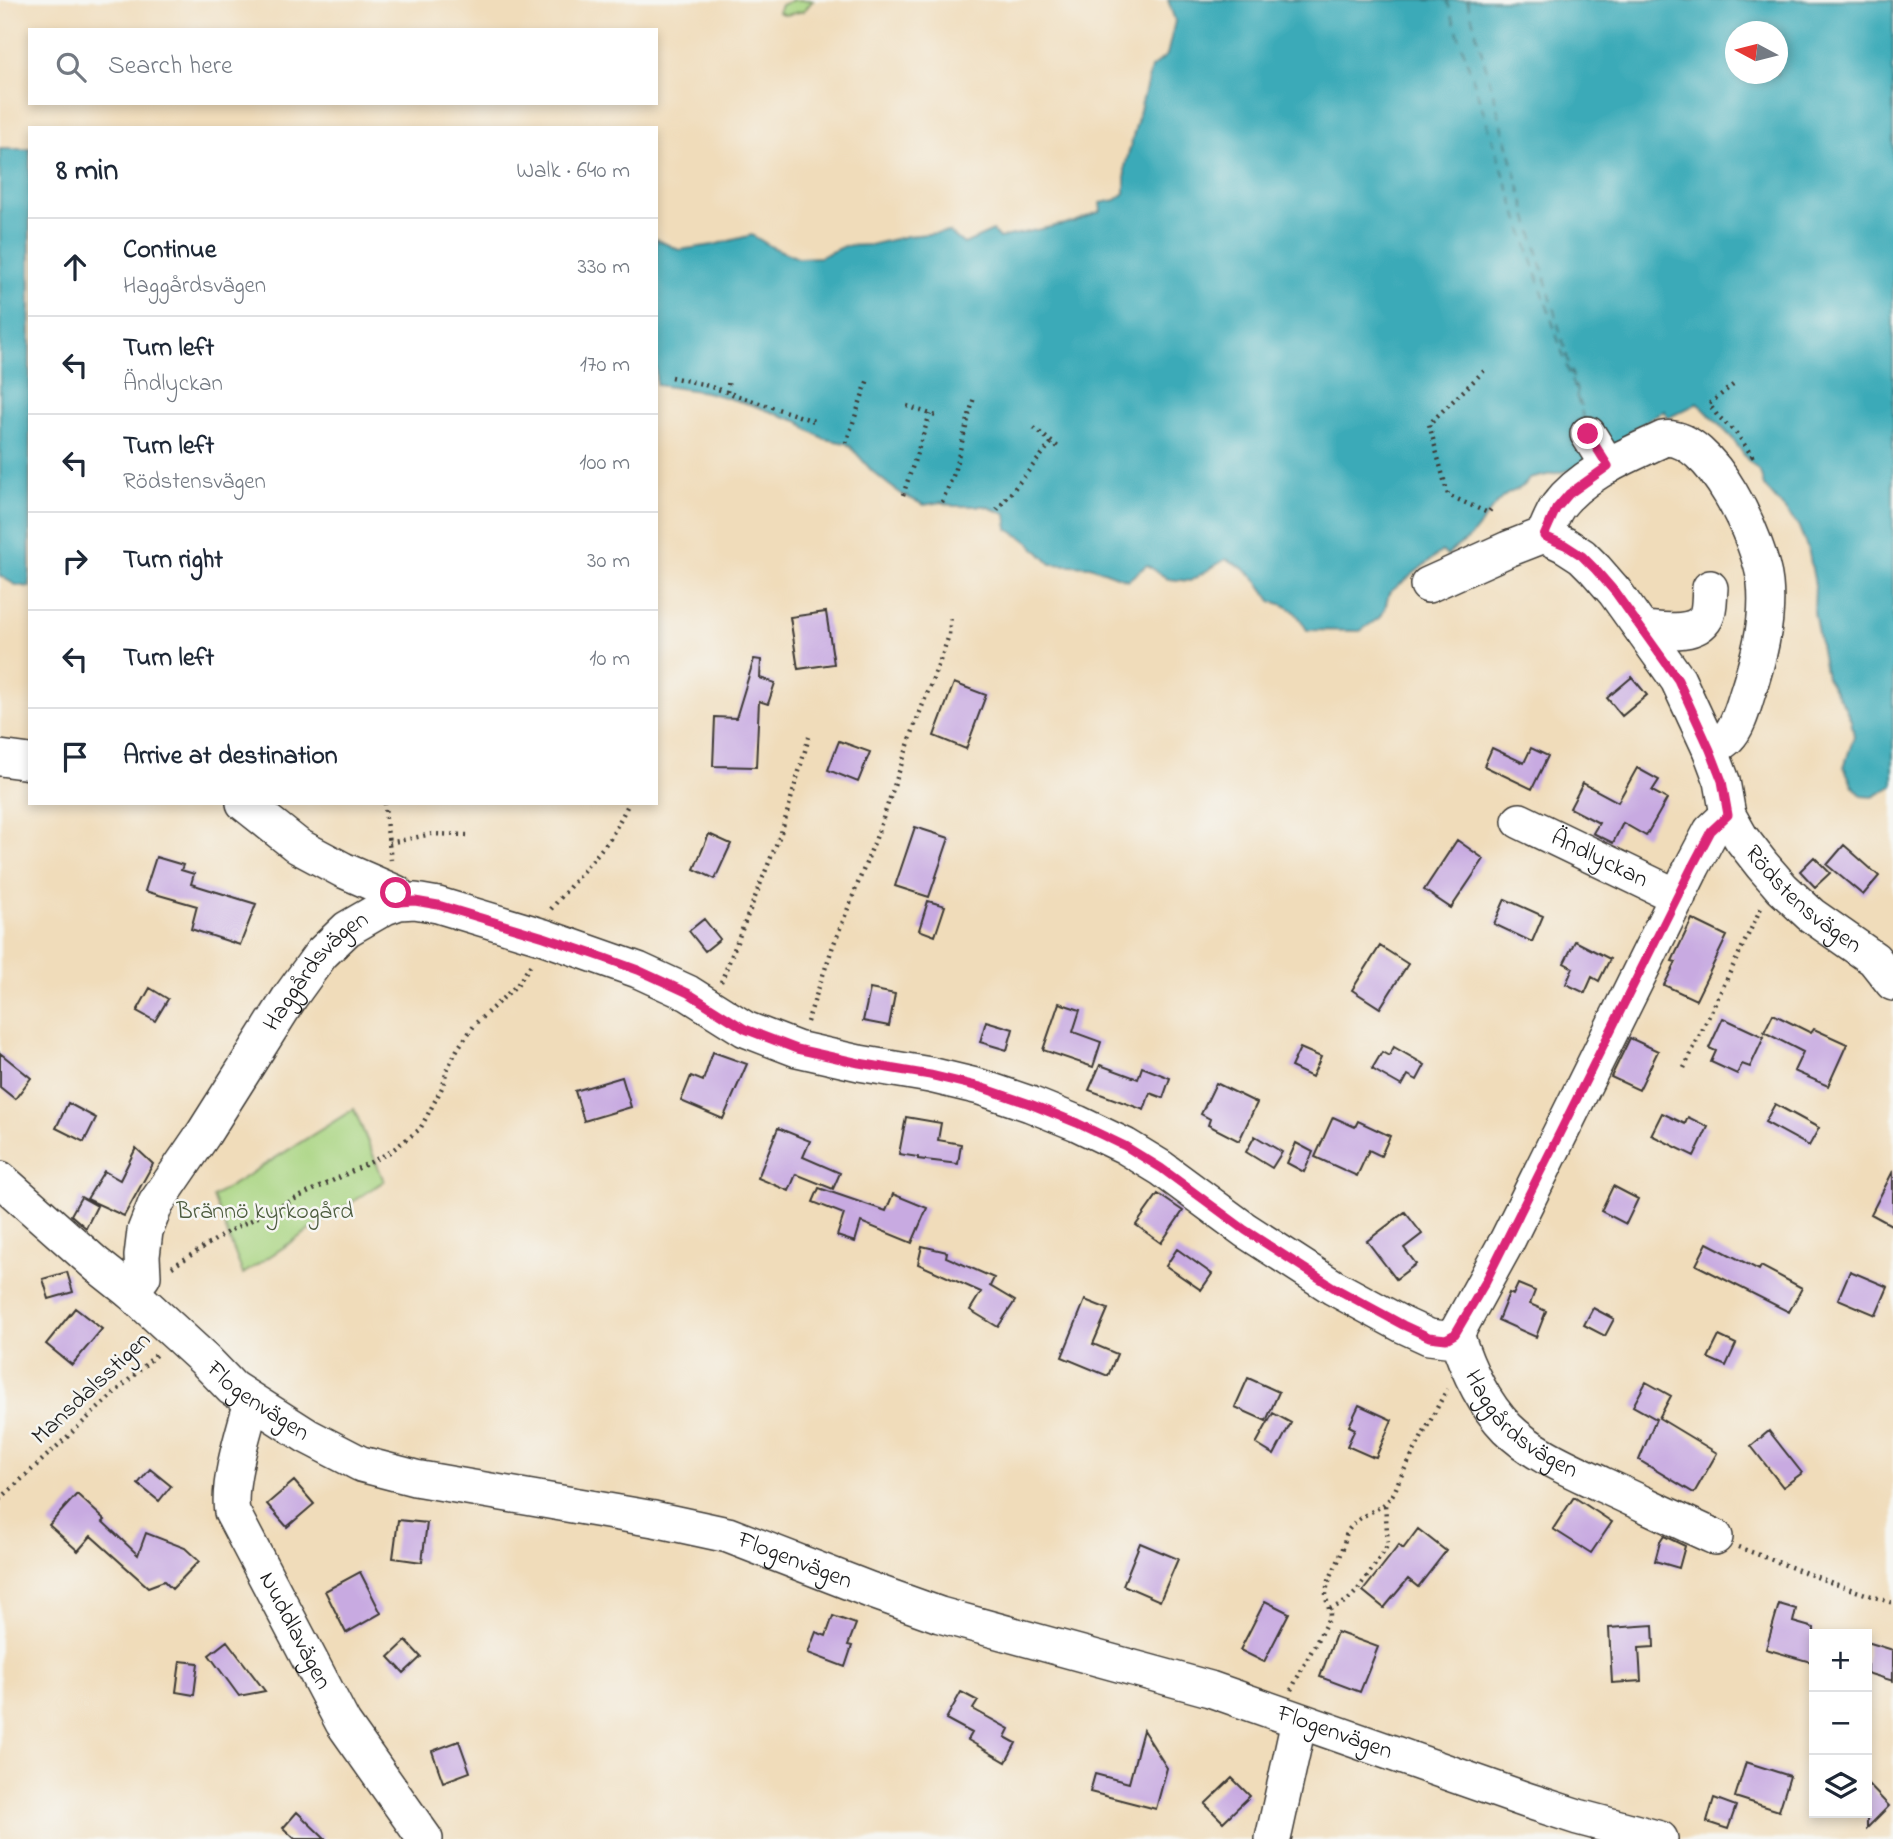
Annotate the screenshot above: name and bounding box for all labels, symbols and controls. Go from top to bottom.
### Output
north arrow [1725,21,1788,84]
search box [28,28,658,105]
icon: search [52,48,90,86]
text: Search here [108,48,233,86]
text: 8 min [56,150,118,194]
text: Walk · 640 m [516,155,630,188]
text: Continue [123,232,216,270]
icon: ahead [56,248,94,286]
text: 330 m [577,251,630,284]
text: Haggårdsvägen [123,270,266,303]
text: Turn left [123,330,214,368]
icon: left [56,346,94,384]
text: 170 m [580,349,630,382]
text: Ändlyckan [123,368,223,401]
route end [1572,418,1603,449]
text: Turn left [123,428,214,466]
icon: left [56,444,94,482]
text: 100 m [579,447,630,480]
text: Rödstensvägen [123,466,266,499]
icon: right [56,542,94,580]
text: Turn right [123,542,223,580]
text: 30 m [587,545,630,578]
icon: left [56,640,94,678]
text: Turn left [123,640,214,678]
text: 10 m [589,643,630,676]
icon: arrive [56,738,94,776]
text: Arrive at destination [123,738,338,776]
street label: Ändlyckan [1545,821,1654,898]
street label: Rödstensvägen [1735,838,1869,963]
route start [380,877,411,908]
street label: Haggårdsvägen [255,903,375,1038]
park label: Brännö kyrkogård [176,1195,354,1231]
street label: Mansdalsstigen [24,1324,160,1454]
street label: Flogenvägen [197,1352,316,1451]
street label: Haggårdsvägen [1455,1364,1584,1488]
street label: Flogenvägen [731,1522,857,1599]
street label: Nuddlavägen [249,1566,340,1696]
map controls [1809,1629,1872,1818]
button: + [1809,1629,1872,1692]
button: − [1809,1692,1872,1755]
street label: Flogenvägen [1271,1696,1397,1769]
button: layers [1809,1755,1872,1818]

